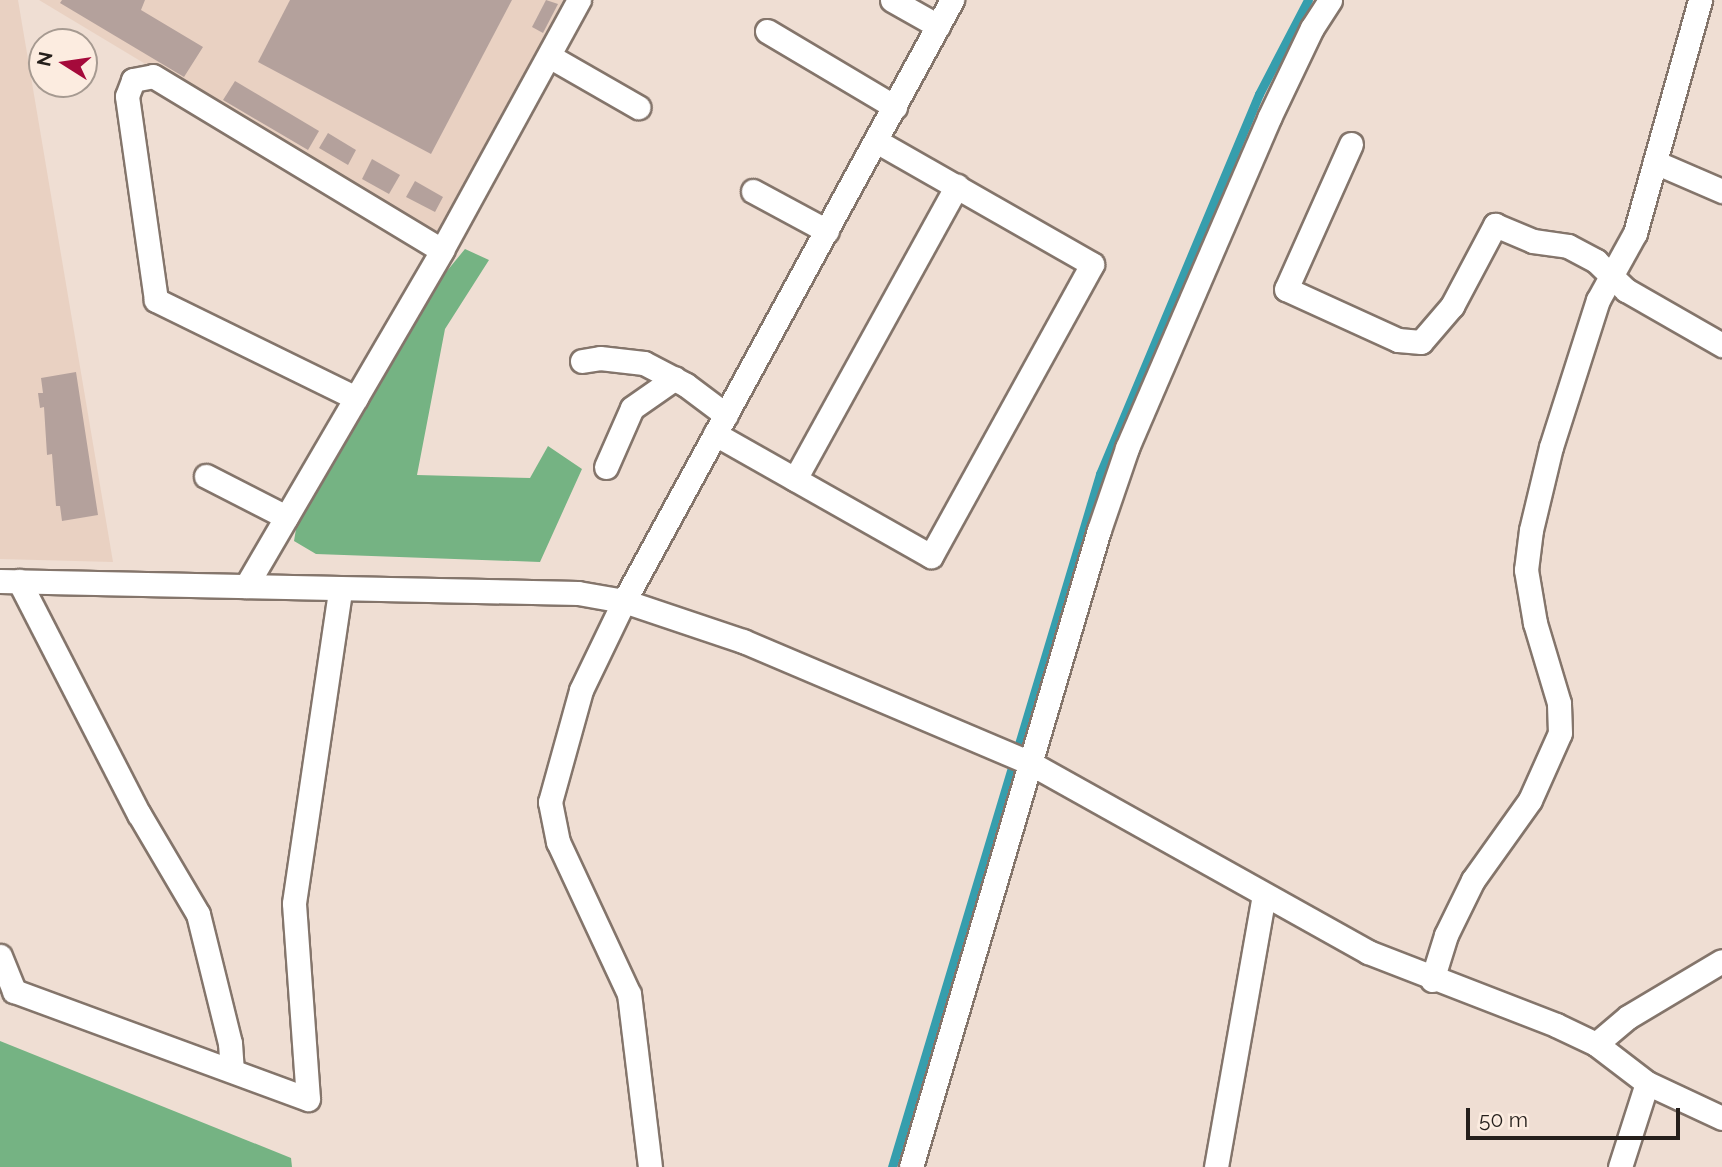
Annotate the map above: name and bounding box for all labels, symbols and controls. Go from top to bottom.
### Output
north arrow [28,28,98,98]
text: N [32,50,57,68]
scale bar [1470,1094,1684,1138]
text: 50 m [1479,1107,1528,1132]

